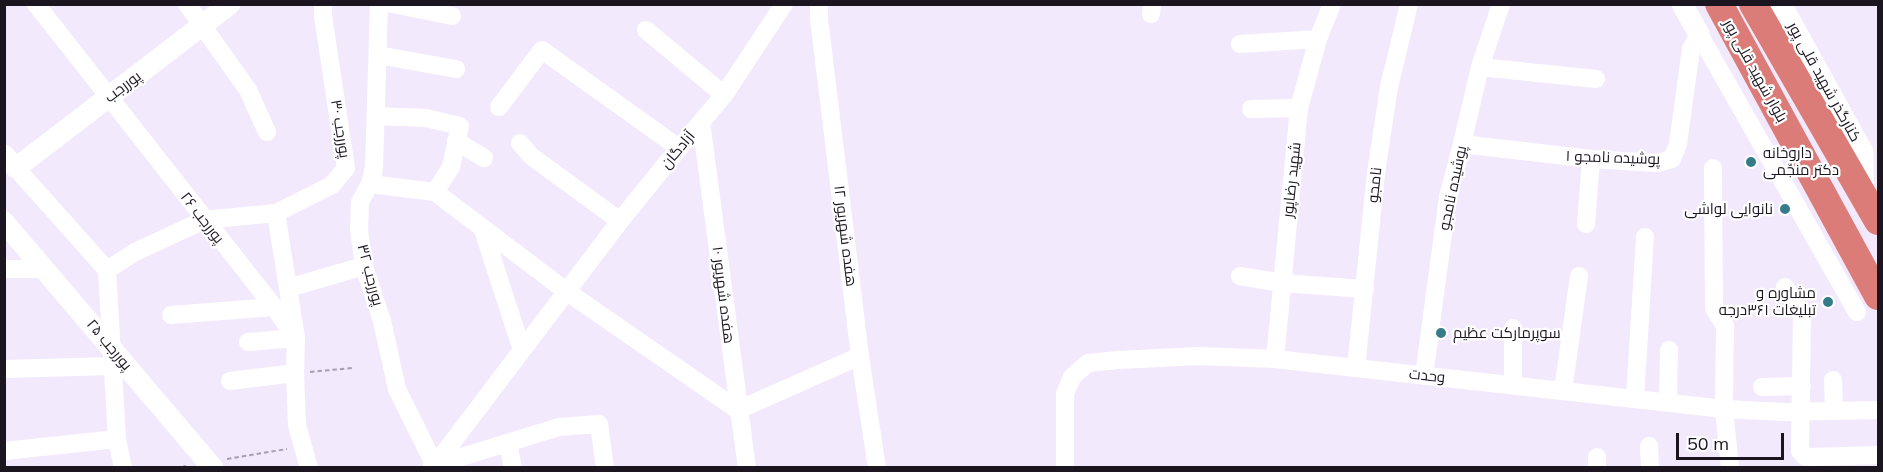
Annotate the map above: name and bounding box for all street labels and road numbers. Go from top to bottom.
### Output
street label: بلوار شهید قلی پور [1719,16,1791,126]
street label: کنارگذر شهید قلی پور [1784,19,1864,145]
street label: پوررجب [101,67,145,107]
street label: پوررجب ۳۰ [326,98,354,160]
street label: آزادگان [657,127,699,173]
street label: شهید رضاپور [1279,141,1305,219]
street label: پوشیده نامجو [1435,144,1471,232]
street label: پوشیده نامجو ۱ [1565,147,1661,169]
street label: نامجو [1364,166,1386,204]
street label: هفده شهریور ۱۲ [830,184,860,288]
street label: پوررجب ۲۶ [176,189,228,247]
street label: پوررجب ۳۲ [353,242,387,308]
street label: هفده شهریور ۱۰ [708,245,738,345]
street label: پوررجب ۲۵ [82,316,136,374]
street label: وحدت [1408,365,1446,387]

